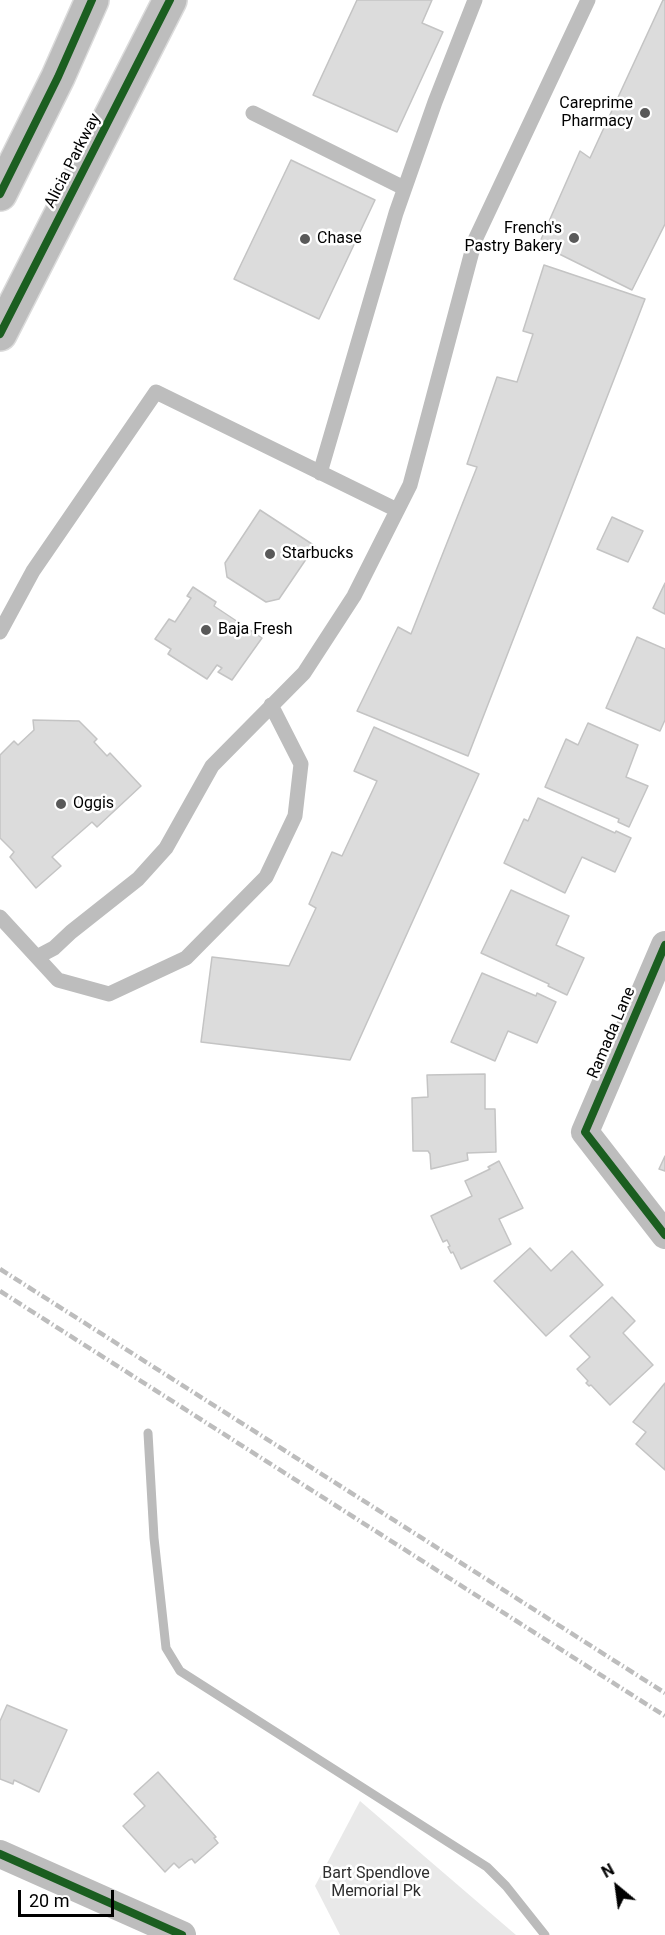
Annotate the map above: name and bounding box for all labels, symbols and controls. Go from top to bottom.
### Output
place label: Careprime Pharmacy [559,94,633,132]
marker: Careprime Pharmacy [638,106,652,120]
street label: Alicia Parkway [41,110,105,212]
place label: French's Pastry Bakery [464,219,562,257]
place label: Chase [317,229,362,249]
marker: French's Pastry Bakery [567,231,581,245]
marker: Chase [298,232,312,246]
place label: Starbucks [282,544,353,564]
marker: Starbucks [263,547,277,561]
place label: Baja Fresh [218,620,293,640]
marker: Baja Fresh [199,623,213,637]
place label: Oggis [73,794,114,814]
marker: Oggis [54,797,68,811]
street label: Ramada Lane [584,984,640,1082]
north arrow [587,1857,647,1917]
text: N [598,1860,618,1882]
park label: Bart Spendlove Memorial Pk [322,1864,430,1902]
scale bar [21,1878,117,1916]
text: 20 m [29,1890,69,1911]

